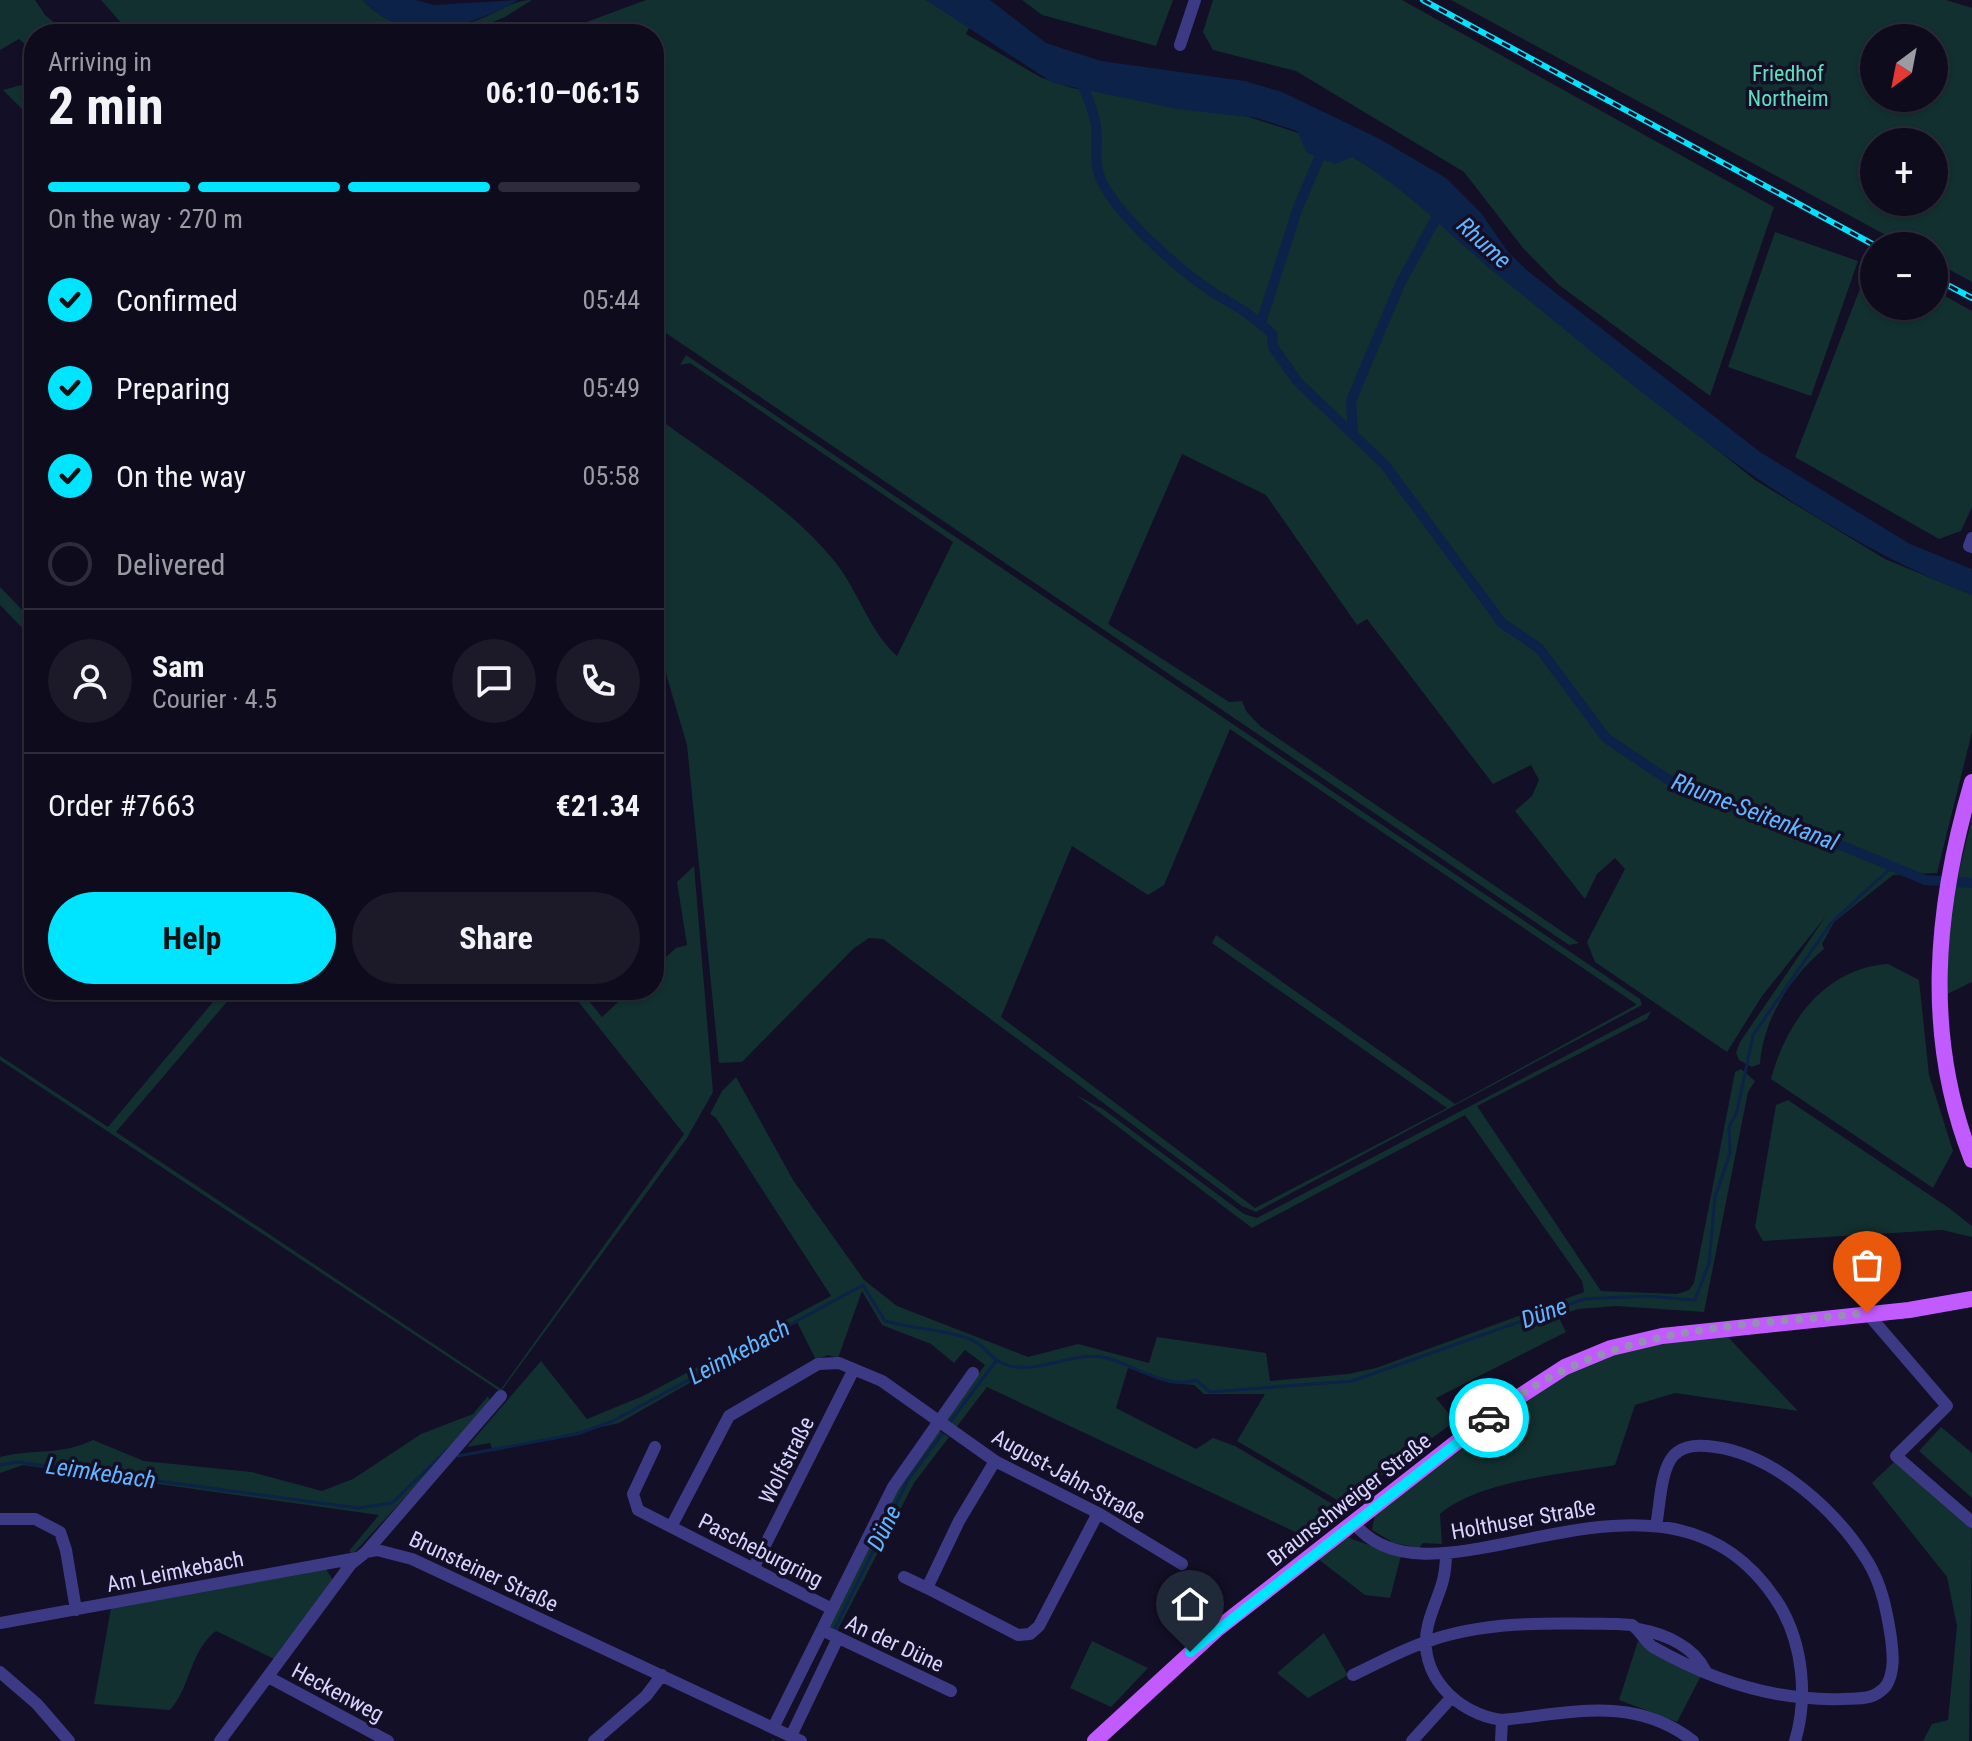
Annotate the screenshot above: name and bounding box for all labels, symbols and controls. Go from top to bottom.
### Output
north arrow [1860,24,1948,112]
map controls [1860,24,1948,320]
text: Arriving in [48,47,152,77]
park label: Friedhof Northeim [1748,61,1828,111]
text: 06:10–06:15 [486,75,640,110]
text: 2 min [48,76,164,137]
button: + [1860,128,1948,216]
text: On the way · 270 m [48,204,243,234]
water label: Rhume [1451,211,1517,275]
button: − [1860,232,1948,320]
icon: check [48,278,92,322]
text: Confirmed [116,283,238,318]
text: 05:44 [583,285,640,315]
icon: check [48,366,92,410]
text: Preparing [116,371,230,406]
text: 05:49 [583,373,640,403]
icon: check [48,454,92,498]
text: On the way [116,459,246,494]
text: 05:58 [583,461,640,491]
text: Delivered [116,547,225,582]
button: person [48,639,132,723]
button: chat [452,639,536,723]
button: phone [556,639,640,723]
text: Sam [152,649,205,684]
text: Courier · 4.5 [152,684,277,714]
water label: Rhume-Seitenkanal [1668,767,1843,857]
text: Order #7663 [48,788,196,823]
text: €21.34 [555,788,640,823]
button: Help [48,892,336,984]
button: Share [352,892,640,984]
pin [1833,1231,1901,1313]
icon: bag [1845,1243,1889,1287]
water label: Düne [1517,1292,1571,1334]
water label: Leimkebach [684,1314,794,1390]
courier [1449,1378,1529,1458]
icon: car [1467,1396,1511,1440]
street label: Wolfstraße [754,1412,819,1508]
street label: August-Jahn-Straße [988,1424,1150,1529]
street label: Braunschweiger Straße [1263,1428,1436,1571]
water label: Leimkebach [44,1451,158,1495]
street label: Holthuser Straße [1449,1494,1597,1544]
water label: Düne [861,1501,907,1555]
street label: Pascheburgring [695,1508,827,1592]
street label: Brunsteiner Straße [405,1526,562,1617]
street label: Am Leimkebach [105,1546,246,1597]
pin [1156,1570,1224,1652]
icon: home [1168,1582,1212,1626]
street label: An der Düne [842,1610,948,1677]
street label: Heckenweg [288,1658,388,1727]

